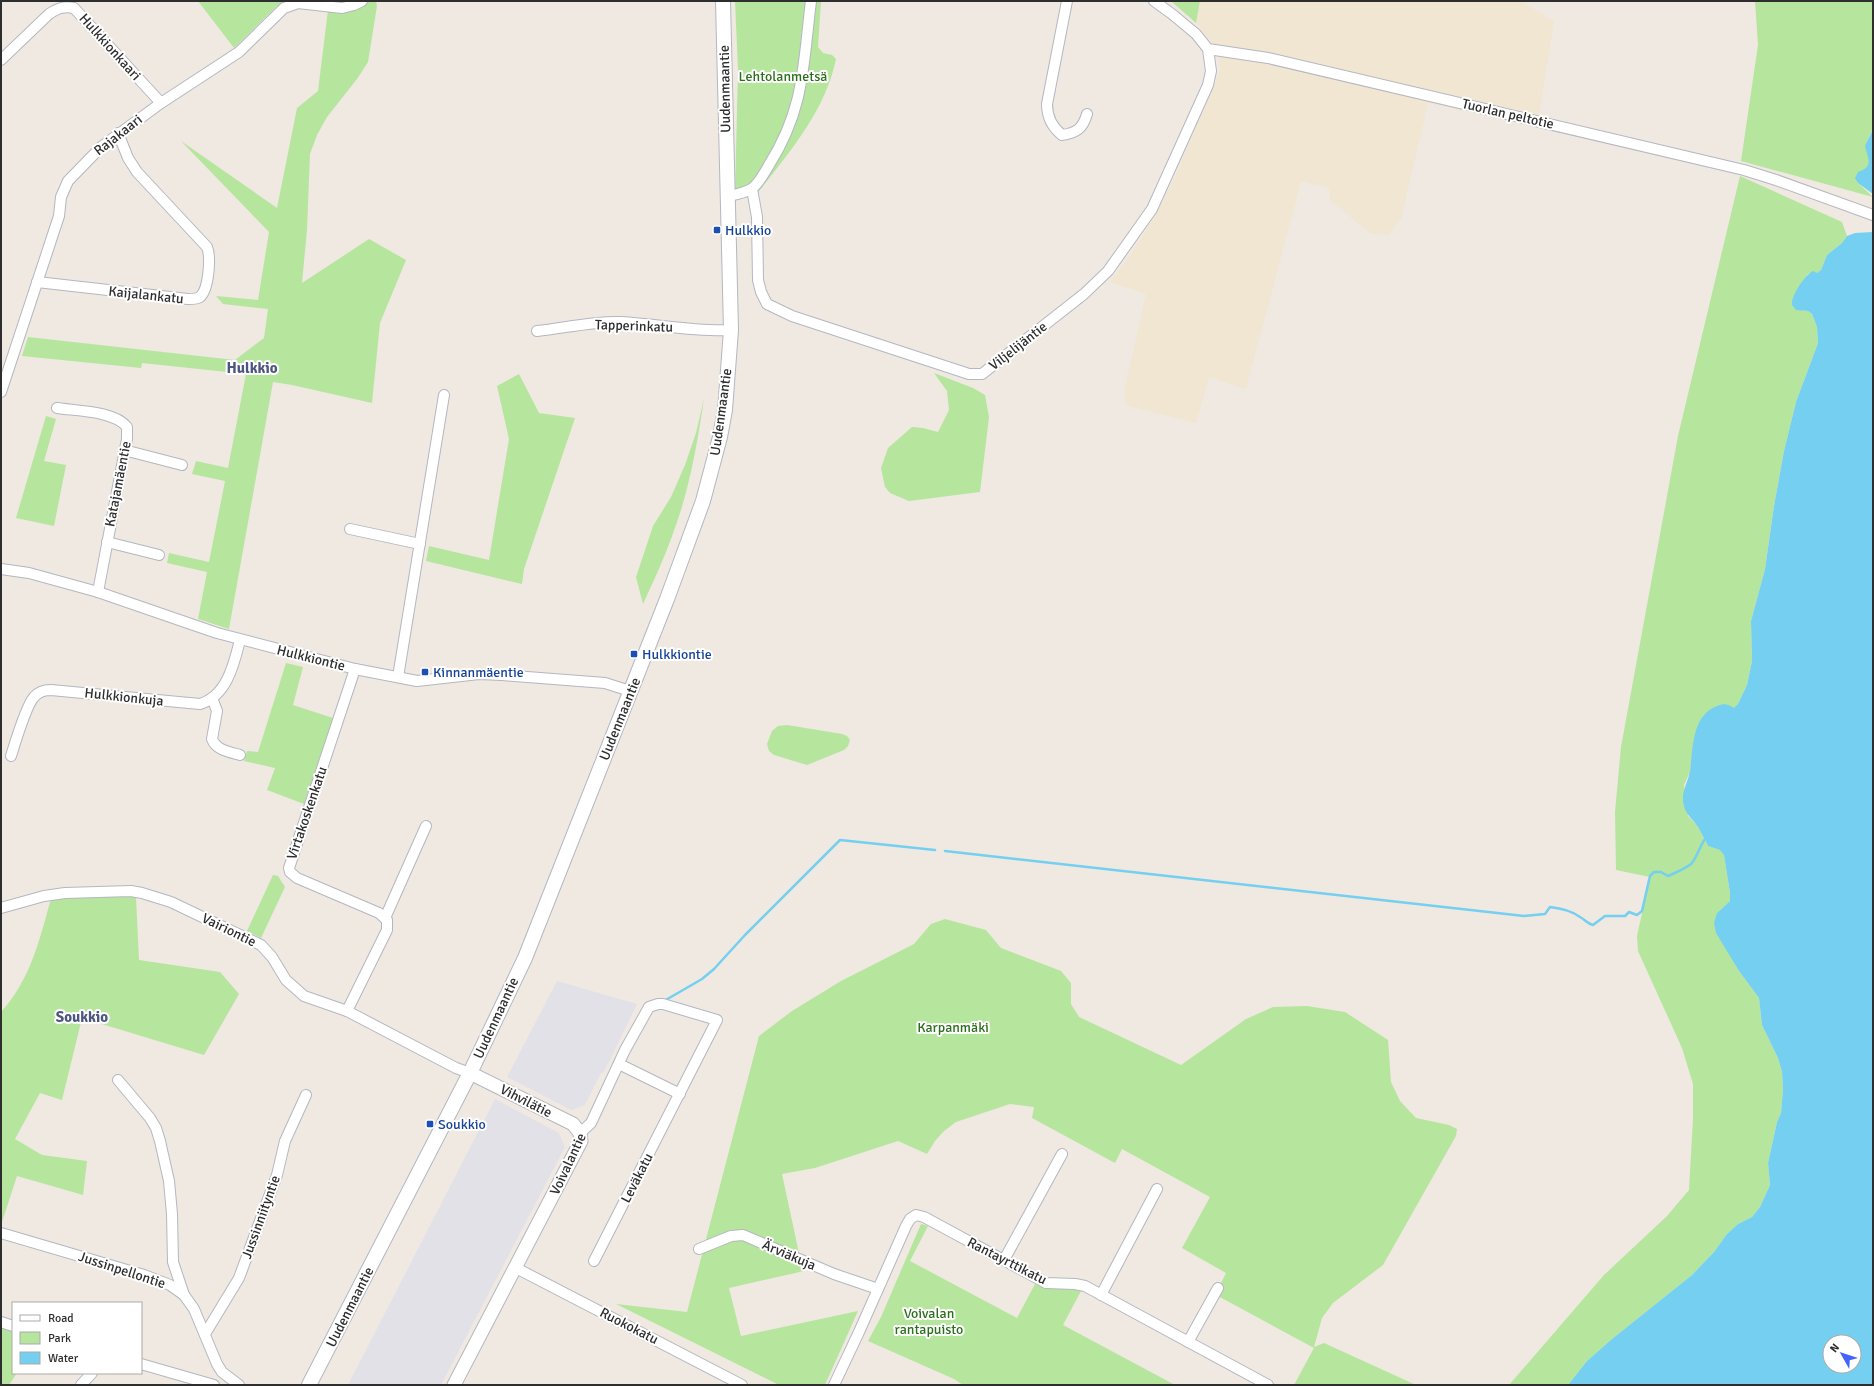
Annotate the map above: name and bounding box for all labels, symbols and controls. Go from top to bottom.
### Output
street label: Hulkkionkaari [75,10,145,84]
street label: Uudenmaantie [716,45,734,133]
park label: Lehtolanmetsä [739,68,827,85]
street label: Tuorlan peltotie [1460,95,1556,133]
street label: Rajakaari [90,111,146,159]
place label: Hulkkio [725,222,771,239]
marker: Hulkkio [712,225,722,235]
street label: Kaijalankatu [107,283,185,307]
street label: Tapperinkatu [595,316,673,336]
street label: Viljelijäntie [986,318,1050,374]
district label: Hulkkio [226,359,278,377]
street label: Uudenmaantie [706,367,736,457]
street label: Katajamäentie [101,440,135,528]
street label: Hulkkiontie [275,641,347,675]
place label: Hulkkiontie [642,646,712,663]
marker: Hulkkiontie [629,649,639,659]
place label: Kinnanmäentie [433,664,524,681]
marker: Kinnanmäentie [420,667,430,677]
street label: Uudenmaantie [596,675,644,763]
street label: Hulkkionkuja [84,684,164,710]
street label: Virtakoskenkatu [283,764,331,862]
street label: Vairiontie [199,910,259,950]
street label: Uudenmaantie [470,975,522,1061]
district label: Soukkio [56,1008,108,1026]
park label: Karpanmäki [917,1019,989,1036]
street label: Vihvilätie [497,1081,555,1121]
place label: Soukkio [438,1116,486,1133]
marker: Soukkio [425,1119,435,1129]
street label: Voivalantie [546,1130,590,1198]
street label: Leväkatu [617,1150,657,1206]
street label: Jussinniityntie [238,1173,284,1261]
street label: Rantayrttikatu [964,1234,1050,1288]
street label: Ärviäkuja [760,1236,818,1274]
street label: Jussinpellontie [76,1248,168,1292]
street label: Uudenmaantie [322,1264,378,1350]
legend [12,1302,142,1374]
street label: Ruokokatu [597,1304,661,1348]
park label: Voivalan rantapuisto [895,1305,963,1338]
text: Road [48,1311,74,1326]
text: Park [48,1331,71,1346]
north arrow [1822,1334,1862,1374]
text: N [1827,1341,1842,1355]
text: Water [48,1351,79,1366]

